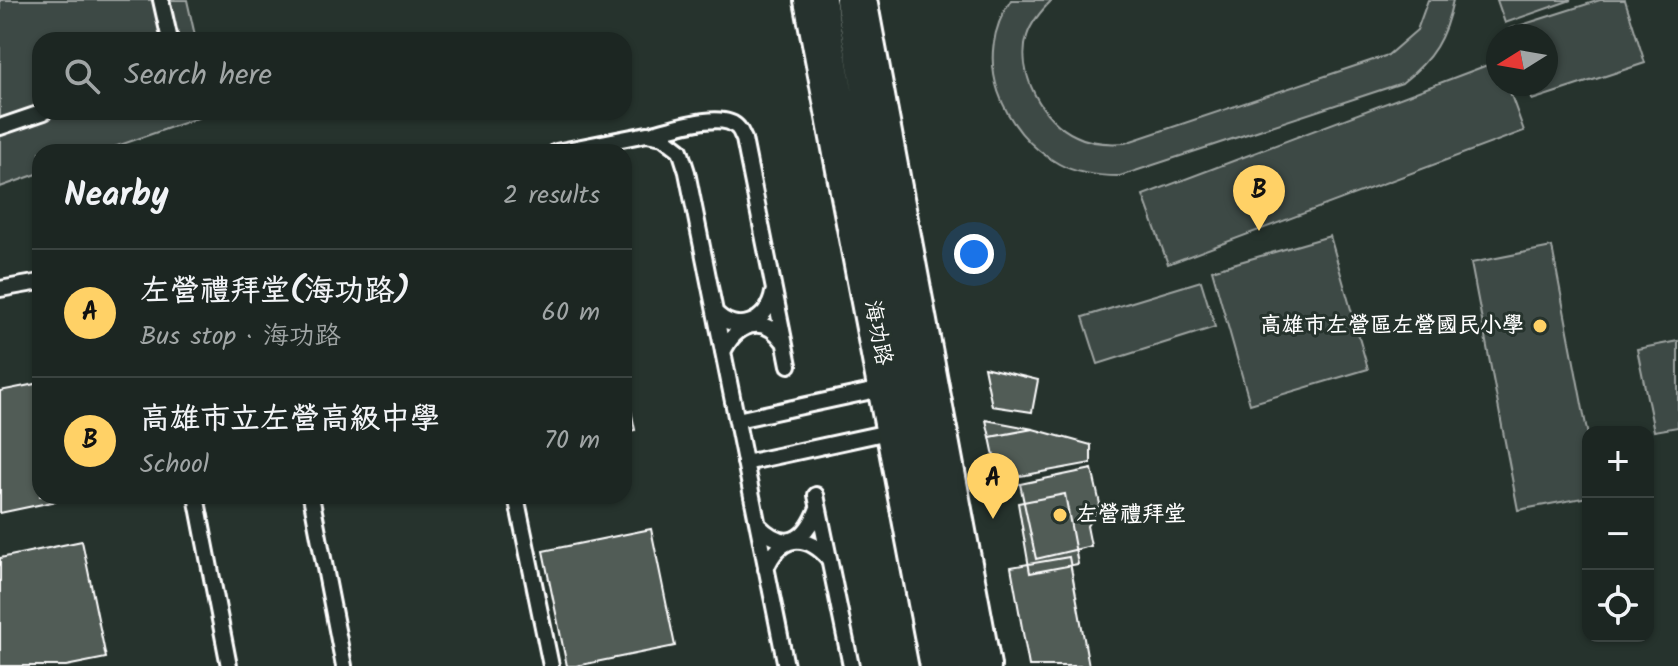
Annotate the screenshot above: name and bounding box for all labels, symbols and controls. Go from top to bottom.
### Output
north arrow [1486,24,1558,96]
search box [32,32,632,120]
text: Search here [124,52,272,100]
icon: search [60,54,104,98]
pin: B [1233,165,1285,231]
text: Nearby [64,169,169,223]
text: 2 results [503,175,600,217]
your location [954,234,994,274]
text: 左營禮拜堂(海功路) [140,268,410,316]
text: A [82,292,98,334]
text: 60 m [541,292,600,334]
street label: 海功路 [854,297,900,369]
place label: 高雄市左營區左營國民小學 [1260,309,1524,344]
text: Bus stop · 海功路 [140,316,341,358]
marker: 高雄市左營區左營國民小學 [1531,317,1549,335]
text: 高雄市立左營高級中學 [140,396,440,444]
text: B [82,420,98,462]
text: 70 m [544,420,600,462]
map controls [1582,426,1654,642]
button: + [1582,426,1654,498]
text: School [140,444,209,486]
pin: A [967,453,1019,519]
place label: 左營禮拜堂 [1076,498,1186,533]
button: − [1582,498,1654,570]
marker: 左營禮拜堂 [1051,506,1069,524]
button: locate [1582,570,1654,642]

